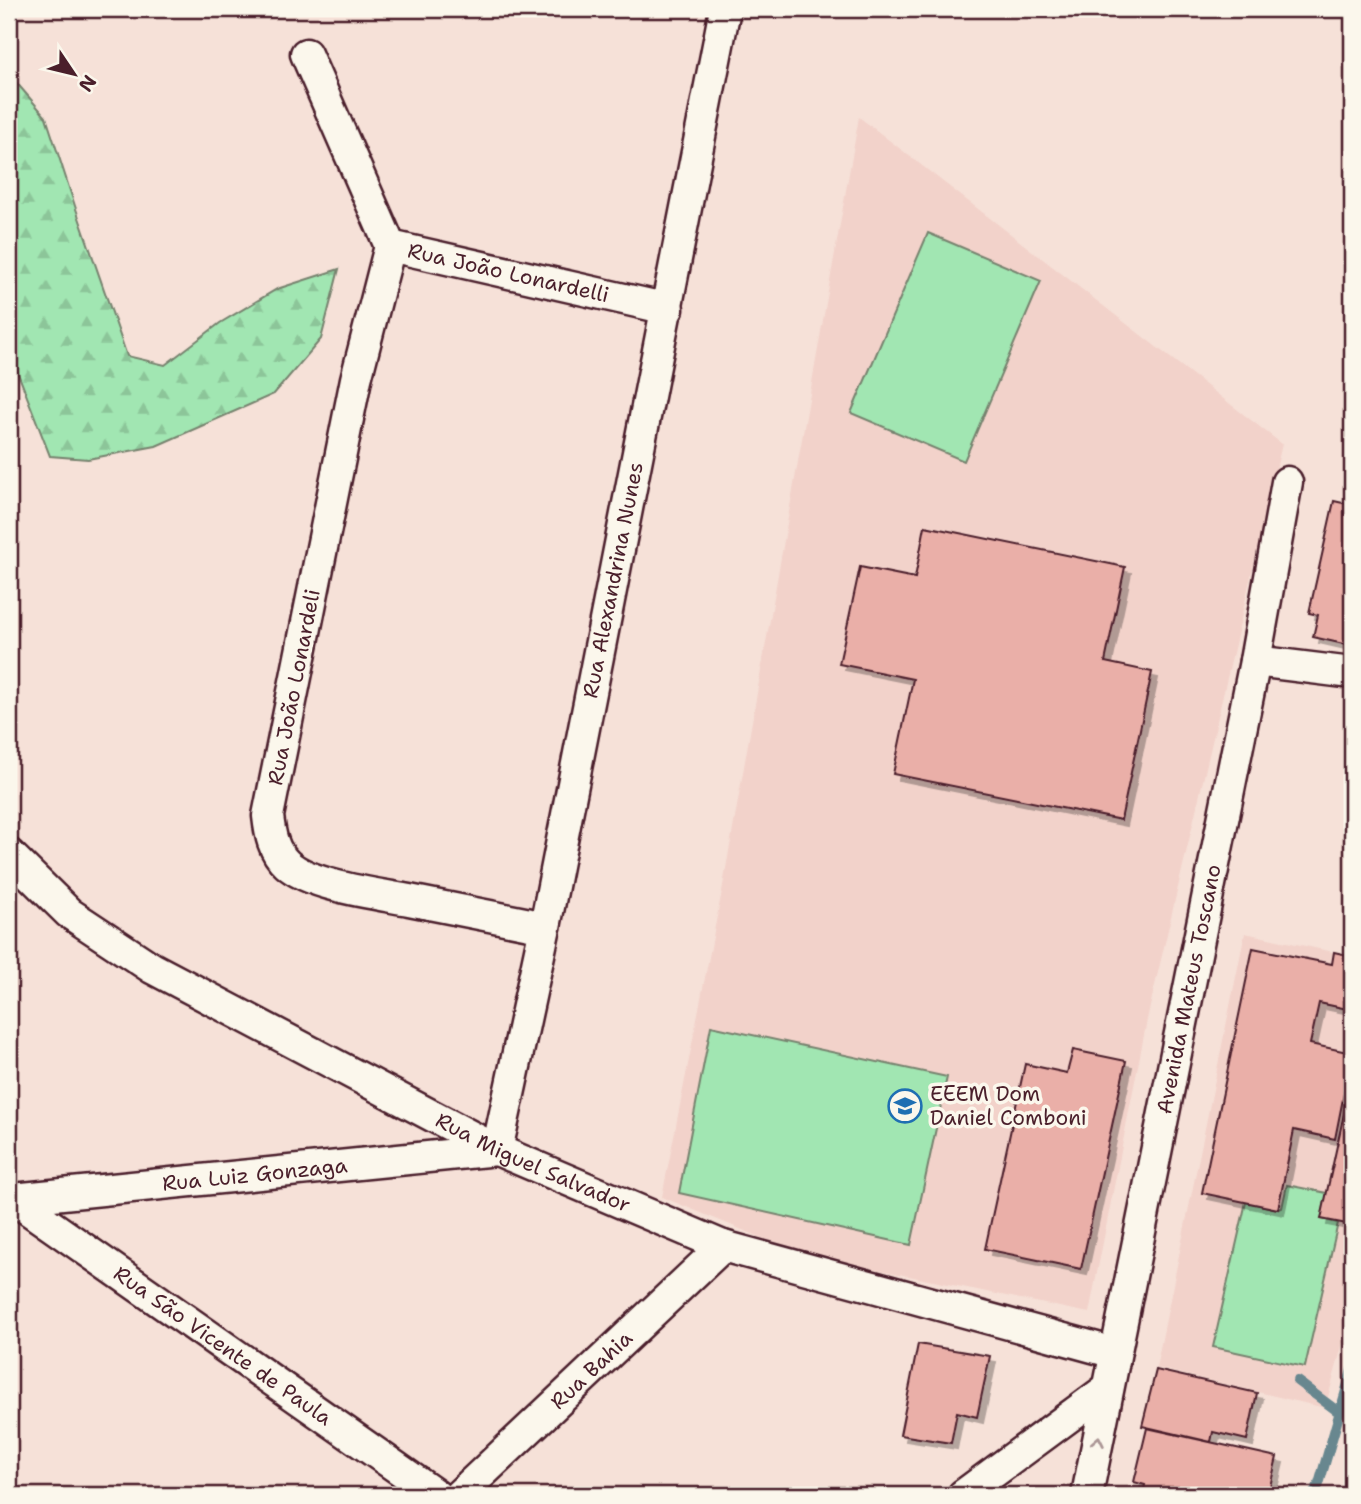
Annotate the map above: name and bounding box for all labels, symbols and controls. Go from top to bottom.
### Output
north arrow [38,38,108,108]
text: N [73,70,102,97]
street label: Rua João Lonardelli [405,236,612,309]
street label: Rua Alexandrina Nunes [576,460,650,701]
street label: Rua João Lonardeli [261,587,327,787]
street label: Avenida Mateus Toscano [1150,862,1228,1116]
place label: EEEM Dom Daniel Comboni [930,1080,1087,1132]
school or university icon: EEEM Dom Daniel Comboni [886,1087,924,1125]
street label: Rua Miguel Salvador [431,1106,635,1219]
street label: Rua Luiz Gonzaga [161,1151,349,1198]
street label: Rua São Vicente de Paula [108,1260,338,1432]
street label: Rua Bahia [544,1325,638,1416]
one-way arrow [1089,1435,1104,1447]

